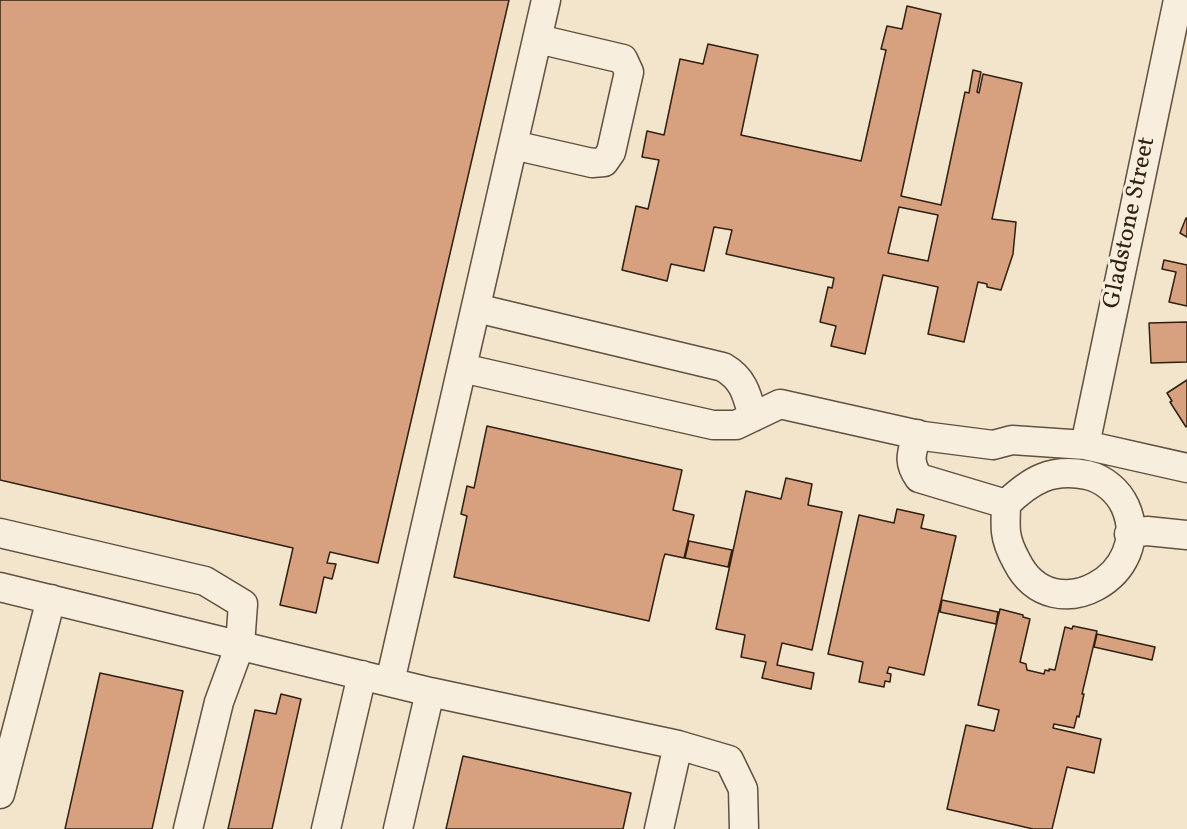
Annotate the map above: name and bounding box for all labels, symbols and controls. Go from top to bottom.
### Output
street label: Gladstone Street [1099,134,1163,312]

